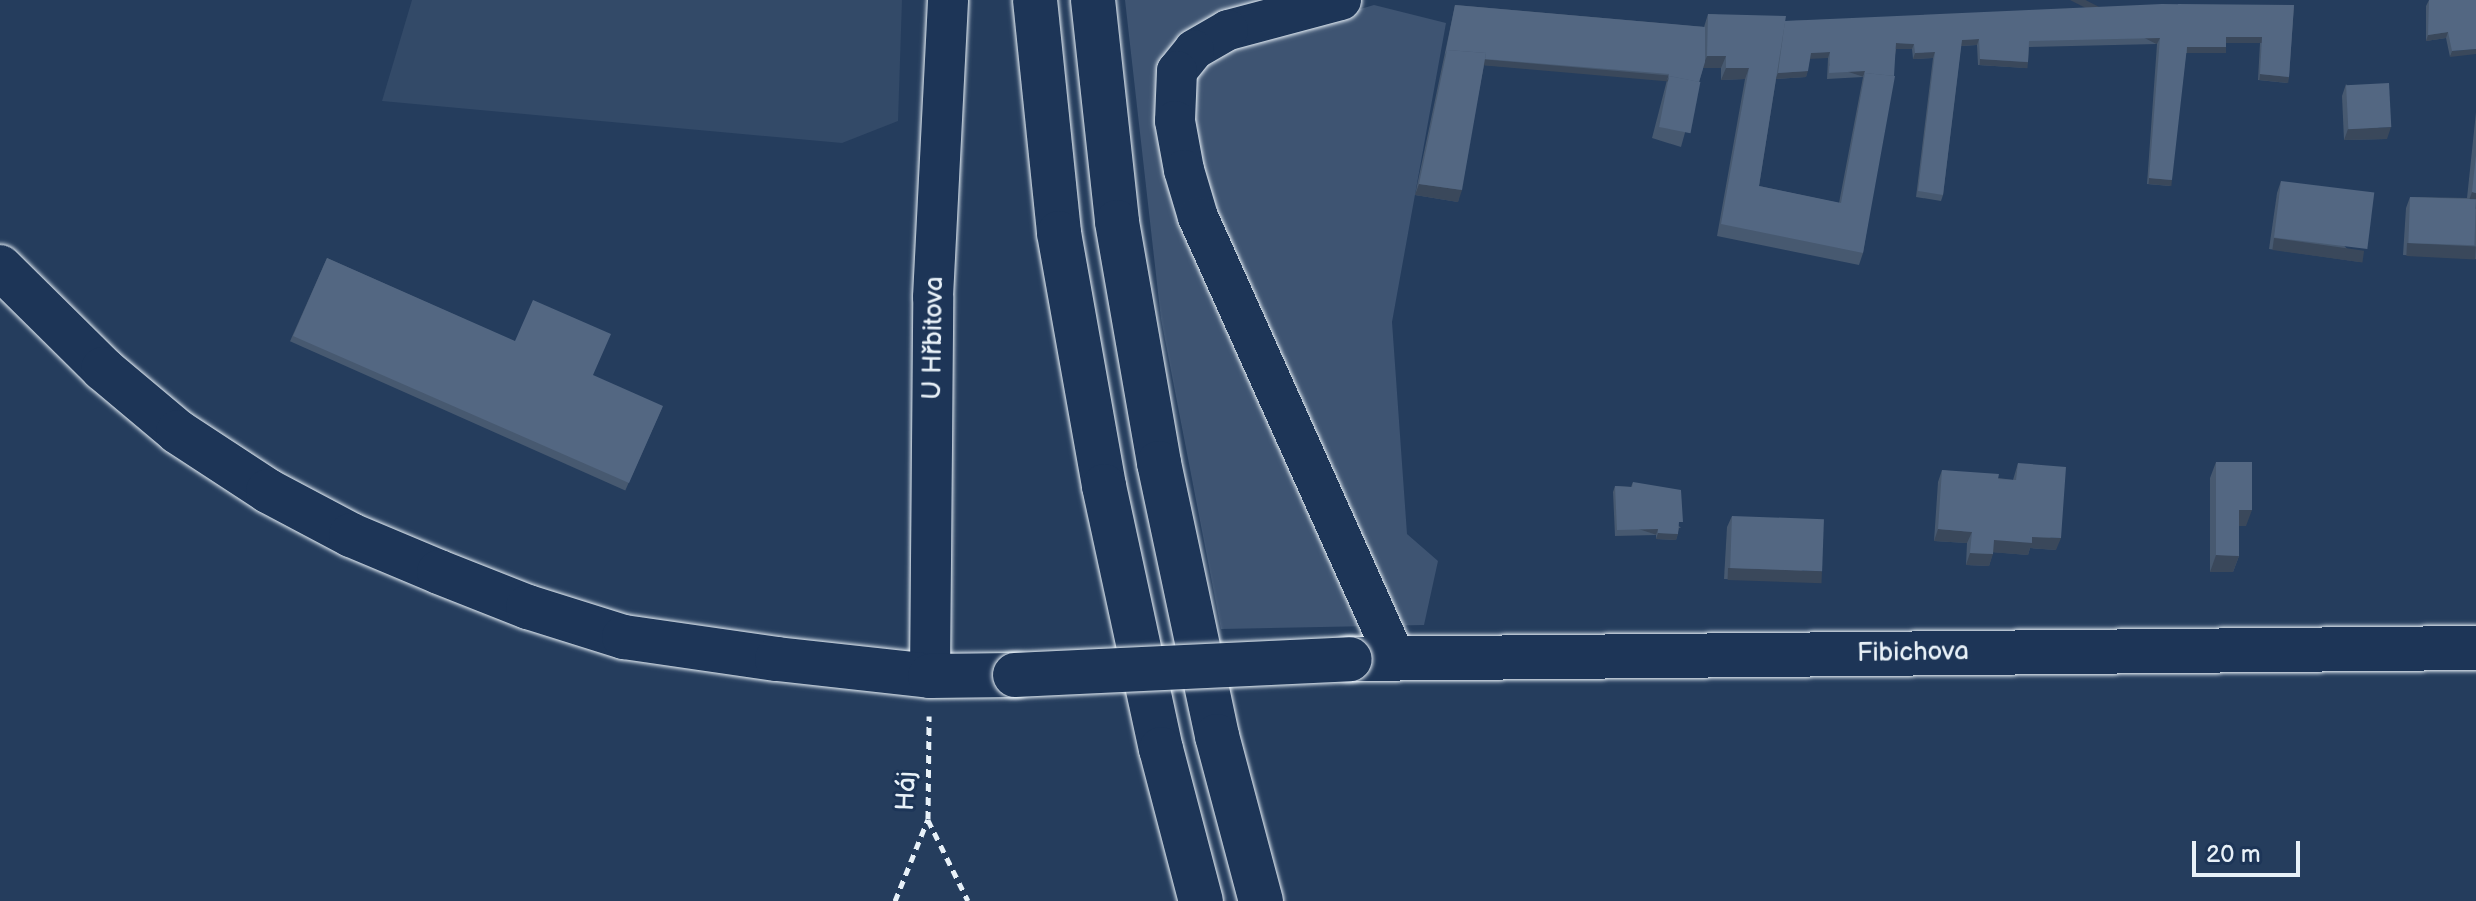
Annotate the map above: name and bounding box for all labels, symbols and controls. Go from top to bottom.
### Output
street label: U Hřbitova [917,276,951,400]
street label: Fibichova [1857,636,1969,670]
street label: Háj [890,770,924,812]
scale bar [2196,825,2304,875]
text: 20 m [2206,840,2261,869]

